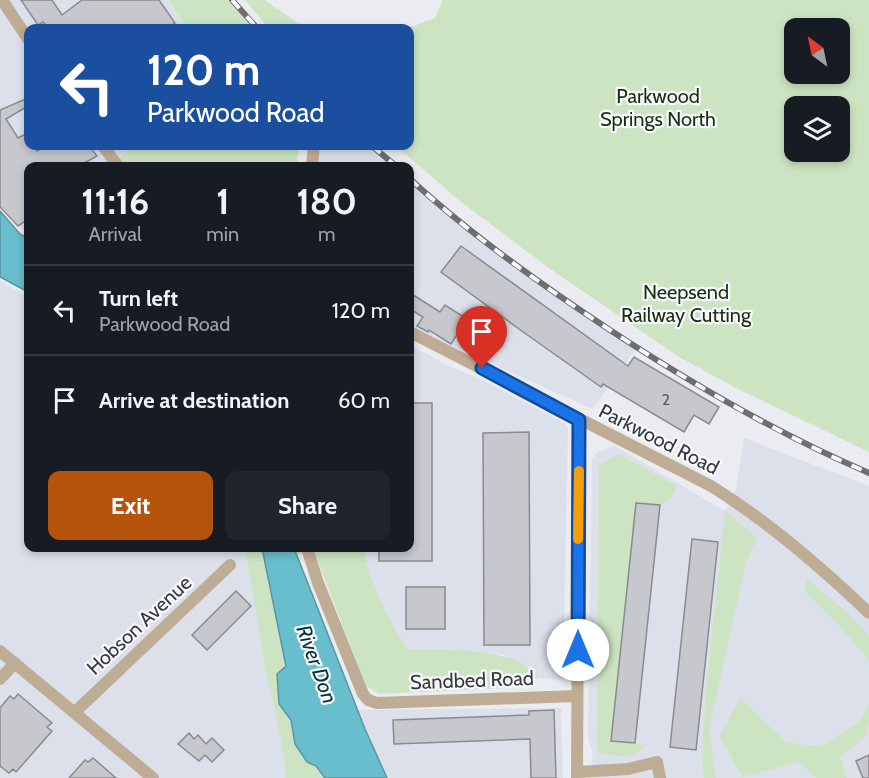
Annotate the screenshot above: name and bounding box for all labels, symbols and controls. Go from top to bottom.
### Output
north arrow [784,18,850,84]
map controls [784,18,850,162]
text: 120 m [147,44,260,96]
icon: left [48,48,126,126]
park label: Parkwood Springs North [600,84,716,131]
text: Parkwood Road [147,96,324,129]
button: layers [784,96,850,162]
text: 11:16 [81,179,149,223]
text: 1 [216,179,229,223]
text: 180 [296,179,357,223]
text: Arrival [89,222,142,246]
text: min [206,222,239,246]
text: m [318,222,335,246]
park label: Neepsend Railway Cutting [621,280,752,327]
text: Turn left [99,285,178,312]
icon: left [48,294,81,327]
text: 120 m [332,297,390,324]
pin [456,306,507,368]
text: Parkwood Road [99,312,230,336]
icon: arrive [465,315,498,348]
icon: arrive [48,384,81,417]
text: Arrive at destination [99,387,289,414]
text: 60 m [338,387,390,414]
house number: 2 [662,390,670,409]
street label: Parkwood Road [595,398,723,480]
button: Exit [48,471,213,540]
button: Share [225,471,390,540]
street label: Hobson Avenue [82,570,196,680]
position arrow [546,618,610,682]
water label: River Don [291,621,343,707]
street label: Sandbed Road [410,666,534,694]

